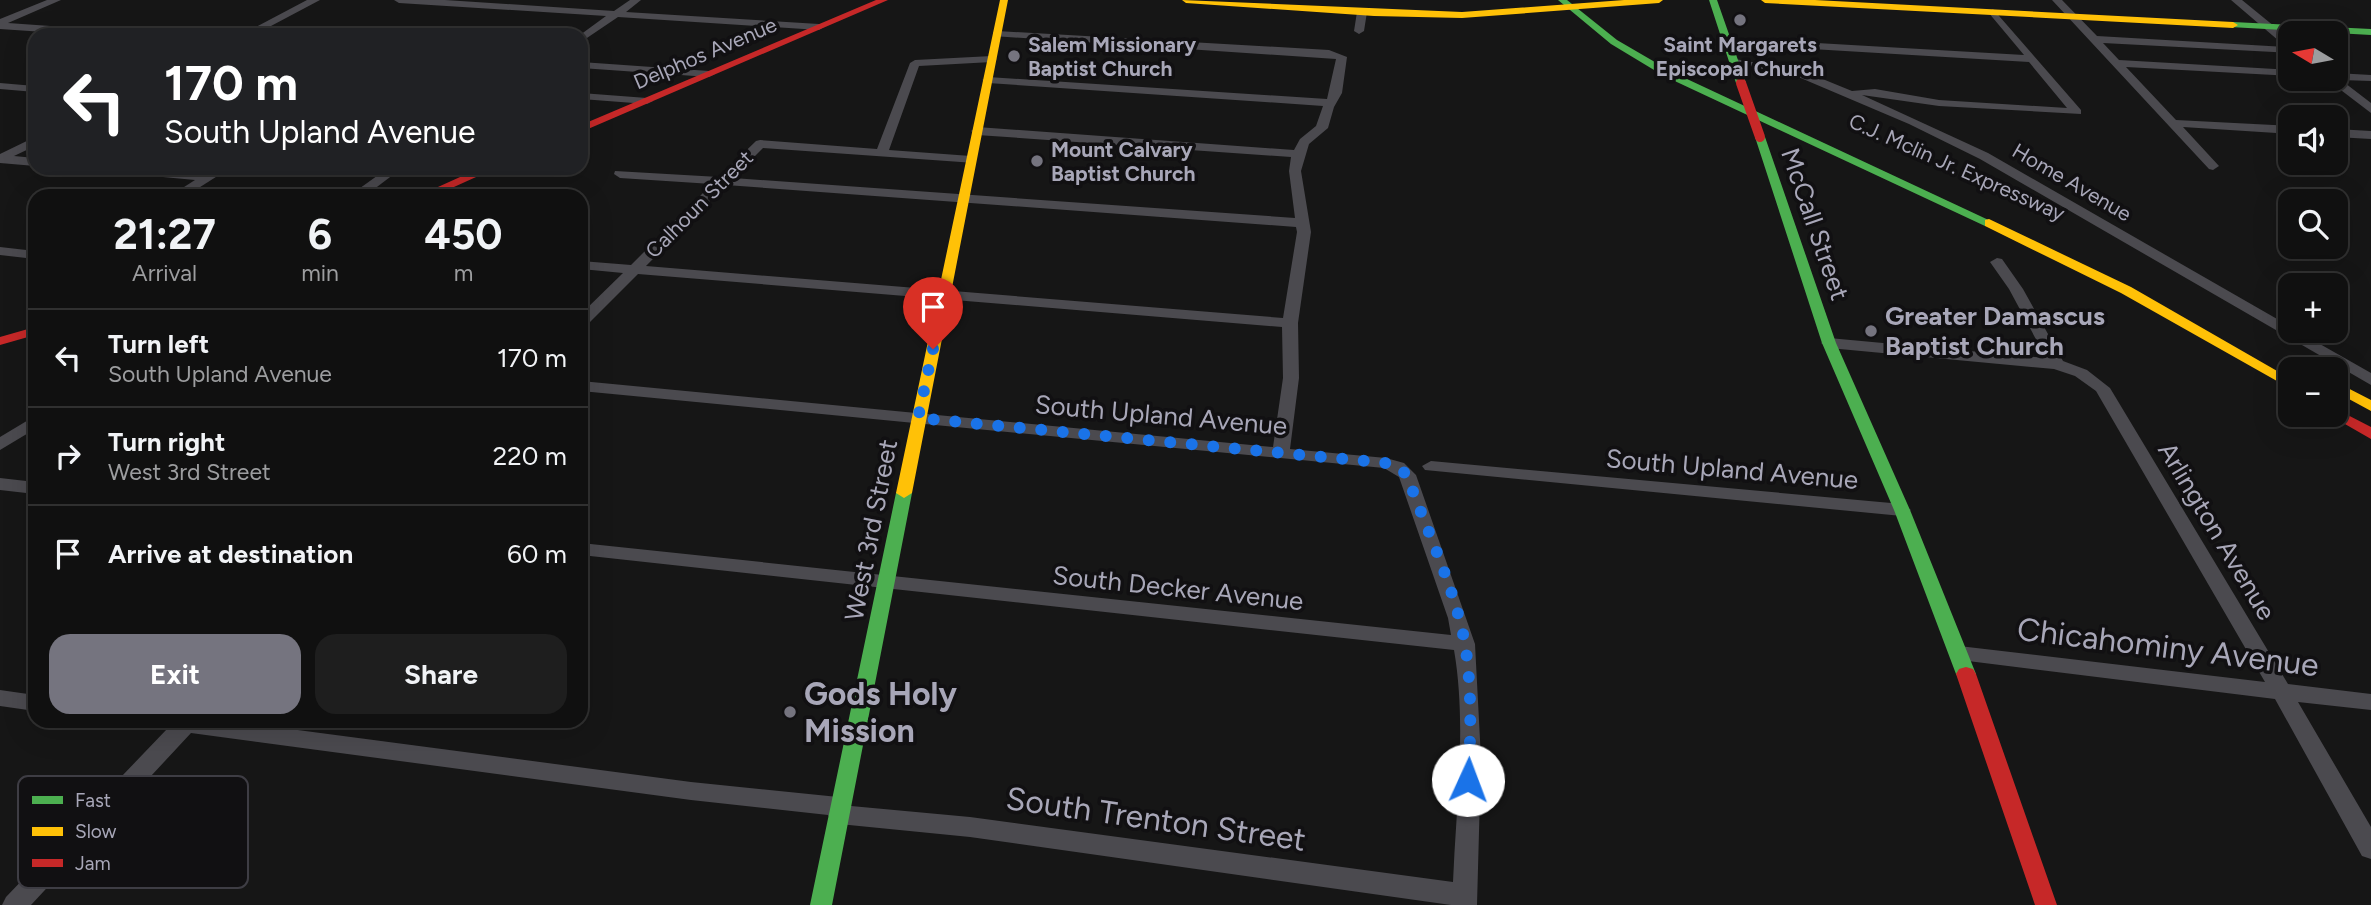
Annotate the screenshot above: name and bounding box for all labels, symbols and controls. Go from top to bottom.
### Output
street label: Delphos Avenue [630,12,780,94]
marker: Saint Margarets Episcopal Church [1732,12,1748,28]
north arrow [2278,21,2348,91]
map controls [2278,21,2348,427]
place label: Salem Missionary Baptist Church [1028,32,1197,81]
place label: Saint Margarets Episcopal Church [1656,32,1824,81]
marker: Salem Missionary Baptist Church [1006,48,1022,64]
text: 170 m [164,53,298,112]
icon: left [49,56,140,147]
button: sound [2278,105,2348,175]
street label: C.J. Mclin Jr. Expressway [1845,108,2069,226]
text: South Upland Avenue [164,113,476,151]
place label: Mount Calvary Baptist Church [1051,137,1195,186]
street label: Home Avenue [2008,138,2136,226]
street label: McCall Street [1774,144,1856,304]
street label: Calhoun Street [640,145,758,263]
marker: Mount Calvary Baptist Church [1029,153,1045,169]
button: search [2278,189,2348,259]
text: 21:27 [113,209,216,260]
text: 6 [308,209,332,260]
text: 450 [424,209,503,260]
text: Arrival [132,259,197,287]
text: min [301,259,339,287]
text: m [454,259,473,287]
button: + [2278,273,2348,343]
pin [903,277,963,349]
icon: arrive [914,288,952,326]
place label: Greater Damascus Baptist Church [1885,300,2105,362]
marker: Greater Damascus Baptist Church [1863,323,1879,339]
text: Turn left [108,328,209,360]
icon: left [49,339,87,377]
text: 170 m [497,342,567,374]
button: − [2278,357,2348,427]
text: South Upland Avenue [108,360,332,388]
street label: South Upland Avenue [1034,388,1288,442]
text: Turn right [108,426,225,458]
street label: Arlington Avenue [2151,436,2283,626]
icon: right [49,437,87,475]
street label: West 3rd Street [838,437,904,623]
text: 220 m [493,440,567,472]
street label: South Upland Avenue [1605,442,1859,496]
text: West 3rd Street [108,458,271,486]
icon: arrive [49,535,87,573]
text: Arrive at destination [108,538,353,570]
text: 60 m [507,538,567,570]
street label: South Decker Avenue [1051,559,1305,617]
street label: Chicahominy Avenue [2015,610,2321,684]
button: Exit [49,634,301,714]
button: Share [315,634,567,714]
place label: Gods Holy Mission [804,675,957,750]
marker: Gods Holy Mission [782,704,798,720]
position arrow [1431,743,1505,817]
legend [18,776,248,888]
street label: South Trenton Street [1004,779,1308,859]
text: Fast [75,789,111,812]
text: Slow [75,820,117,843]
text: Jam [75,852,111,875]

